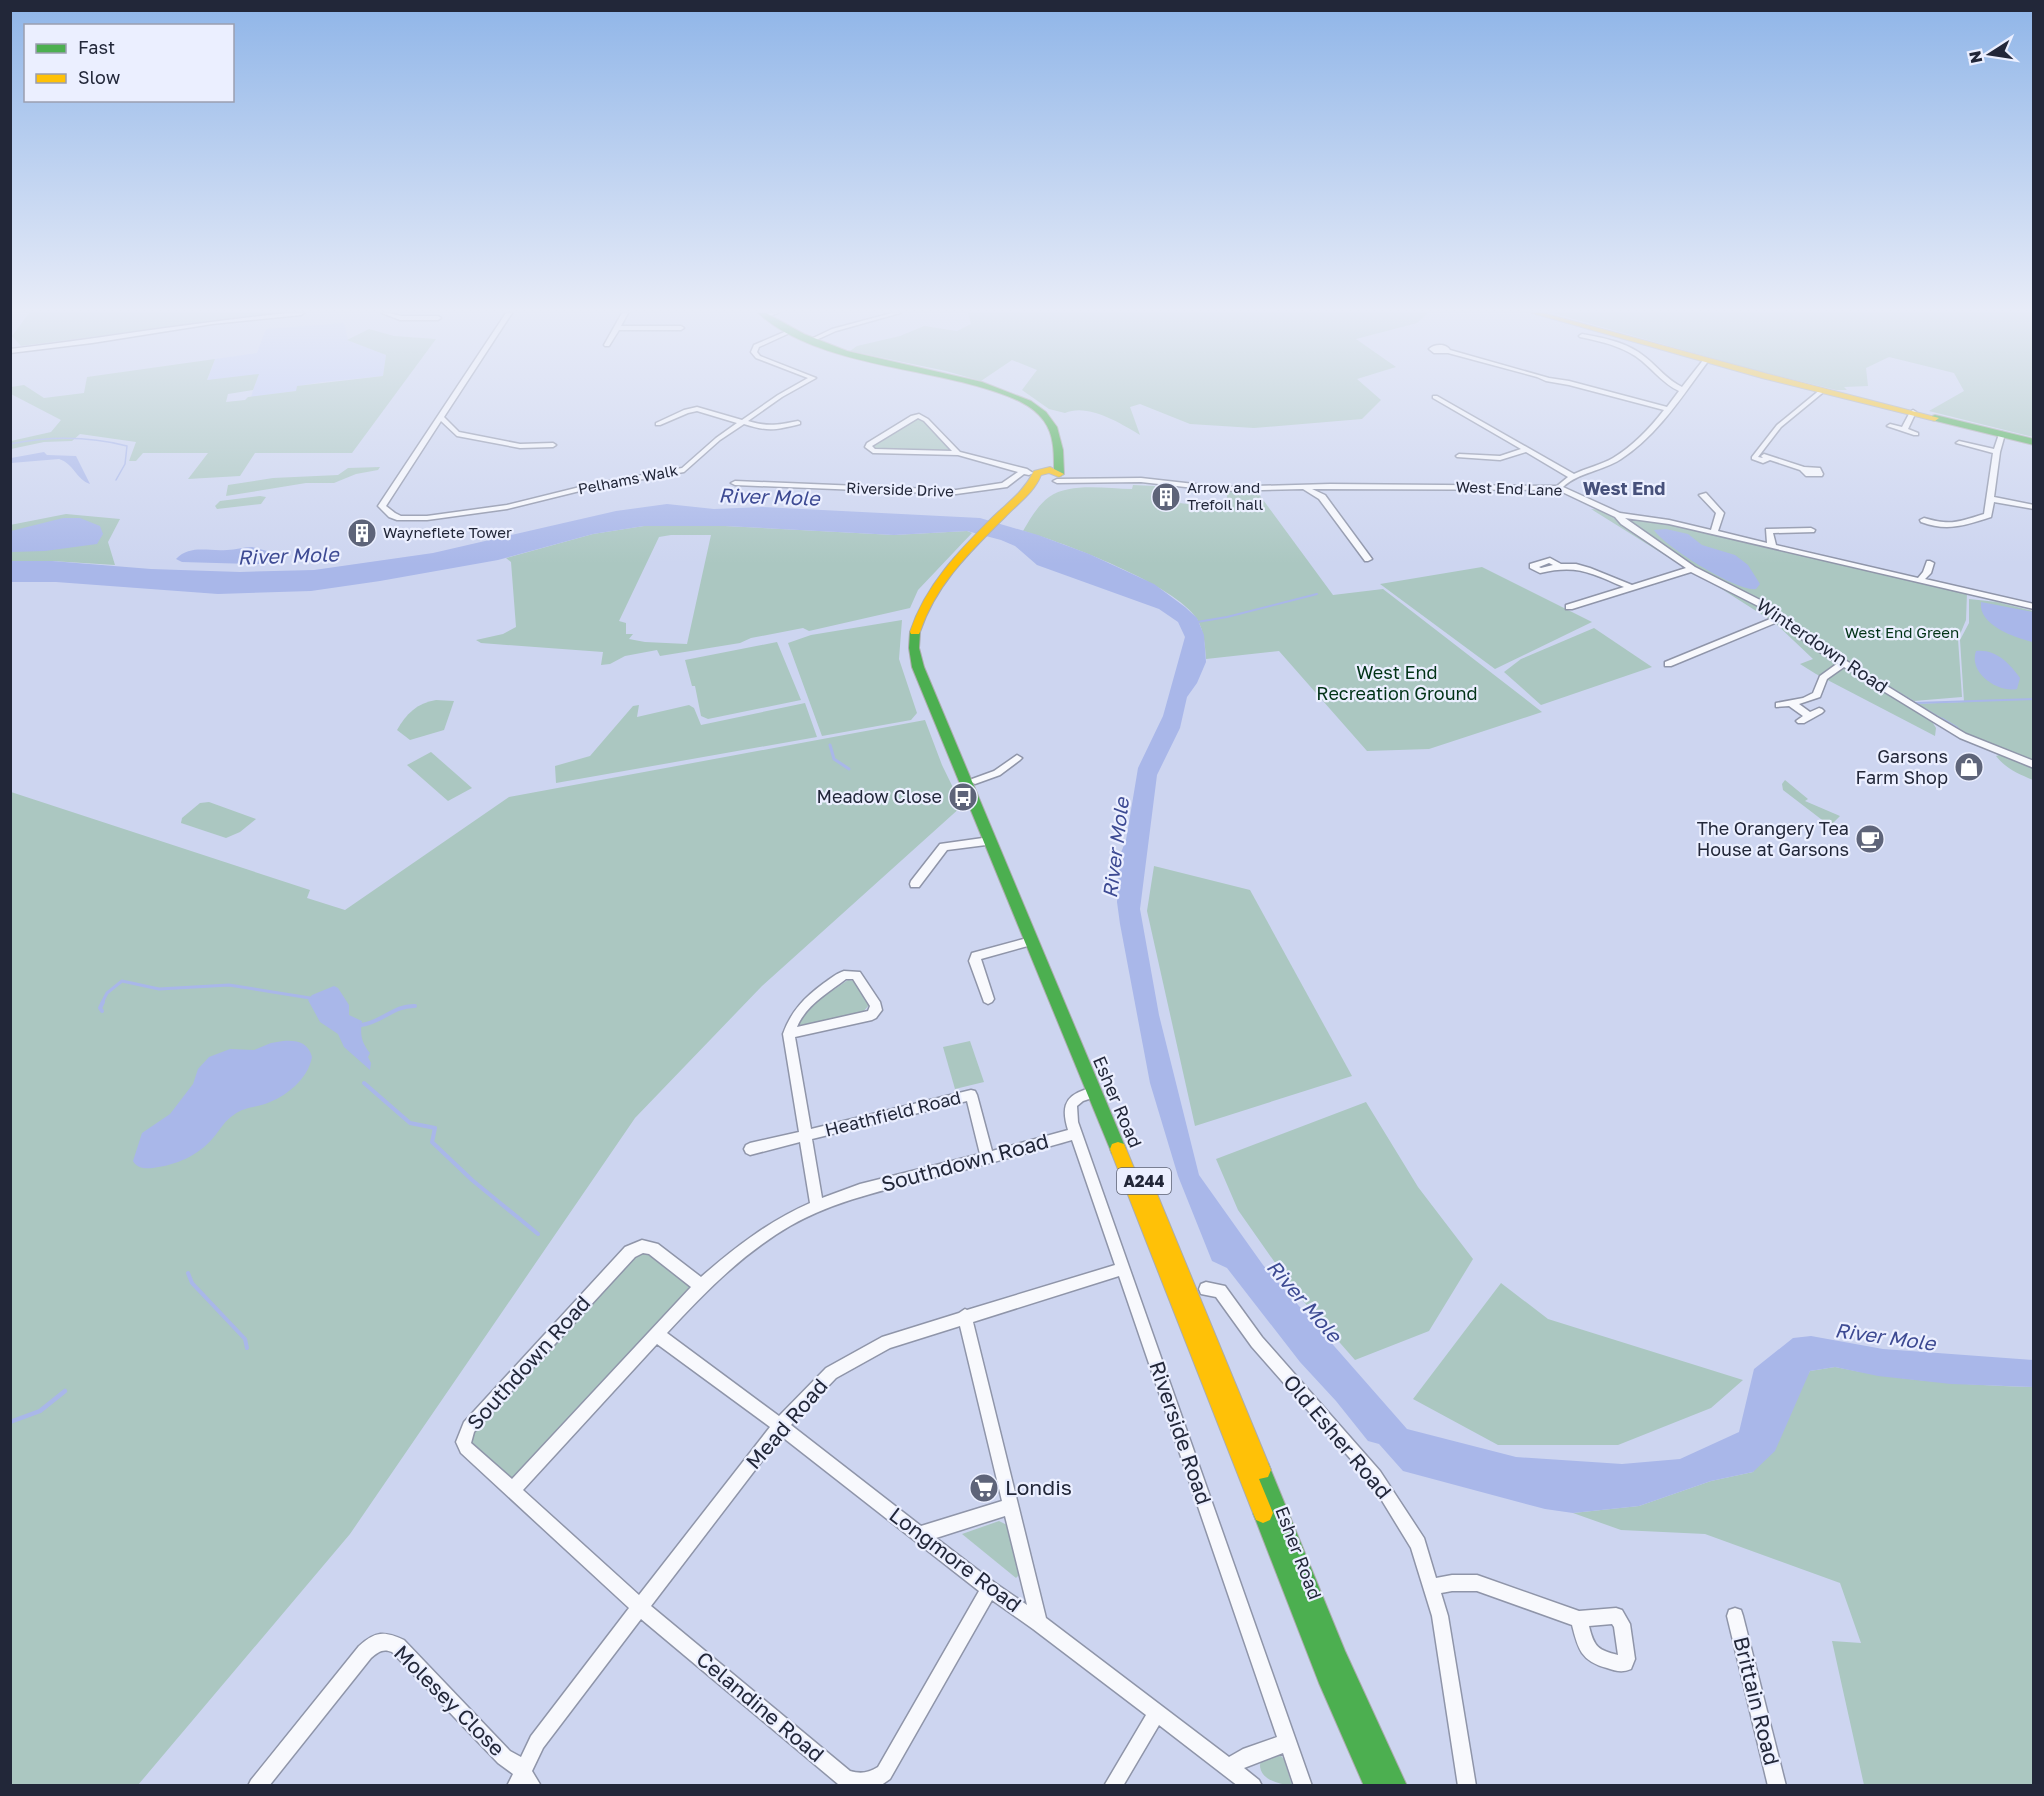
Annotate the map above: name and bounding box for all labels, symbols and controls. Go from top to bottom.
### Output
legend [24,24,234,102]
north arrow [1960,24,2020,84]
text: Fast [78,36,115,58]
text: N [1964,49,1986,65]
text: Slow [78,66,121,88]
street label: Pelhams Walk [576,460,680,498]
street label: West End Lane [1455,477,1563,499]
district label: West End [1583,477,1665,499]
street label: Riverside Drive [846,478,954,500]
place label: Arrow and Trefoil hall [1187,478,1264,513]
building icon: Arrow and Trefoil hall [1150,481,1182,513]
water label: River Mole [718,482,821,510]
building icon: Wayneflete Tower [346,517,378,549]
place label: Wayneflete Tower [383,523,512,541]
water label: River Mole [237,541,340,569]
street label: Winterdown Road [1753,593,1892,697]
park label: West End Green [1845,623,1959,641]
park label: West End Recreation Ground [1316,661,1478,704]
place label: Garsons Farm Shop [1856,745,1948,788]
shop icon: Garsons Farm Shop [1953,751,1985,783]
bus stop icon: Meadow Close [947,781,979,813]
place label: Meadow Close [817,785,942,807]
water label: River Mole [1097,795,1133,900]
place label: The Orangery Tea House at Garsons [1697,817,1849,860]
cafe icon: The Orangery Tea House at Garsons [1854,823,1886,855]
street label: Esher Road [1089,1052,1147,1151]
street label: Heathfield Road [822,1085,963,1141]
street label: Southdown Road [878,1127,1051,1197]
road number: A244 [1117,1168,1171,1194]
water label: River Mole [1263,1254,1348,1347]
street label: Southdown Road [461,1290,595,1435]
water label: River Mole [1833,1317,1938,1355]
street label: Riverside Road [1144,1357,1218,1508]
street label: Old Esher Road [1278,1369,1397,1504]
street label: Mead Road [740,1373,833,1474]
supermarket icon: Londis [968,1472,1000,1504]
place label: Londis [1005,1474,1072,1500]
street label: Longmore Road [885,1501,1027,1617]
street label: Esher Road [1271,1503,1327,1602]
street label: Brittain Road [1728,1634,1786,1768]
street label: Molesey Close [389,1639,511,1761]
street label: Celandine Road [692,1645,830,1767]

